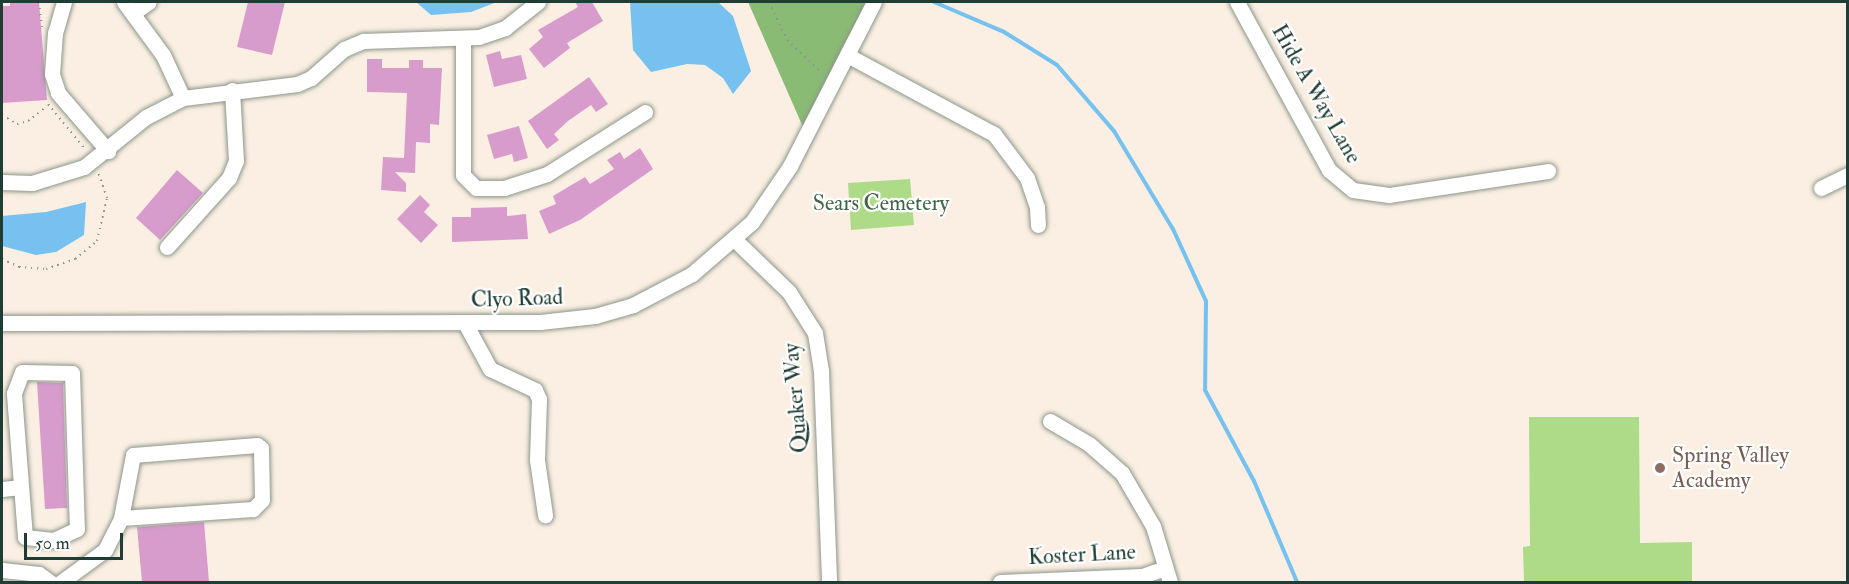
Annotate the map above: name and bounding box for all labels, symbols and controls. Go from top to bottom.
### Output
street label: Hide A Way Lane [1266,20,1366,168]
park label: Sears Cemetery [813,191,949,217]
street label: Clyo Road [470,284,564,314]
street label: Quaker Way [778,342,814,454]
place label: Spring Valley Academy [1672,442,1789,494]
marker: Spring Valley Academy [1653,461,1667,475]
scale bar [27,521,126,559]
text: 50 m [35,532,70,555]
street label: Koster Lane [1027,539,1137,571]

